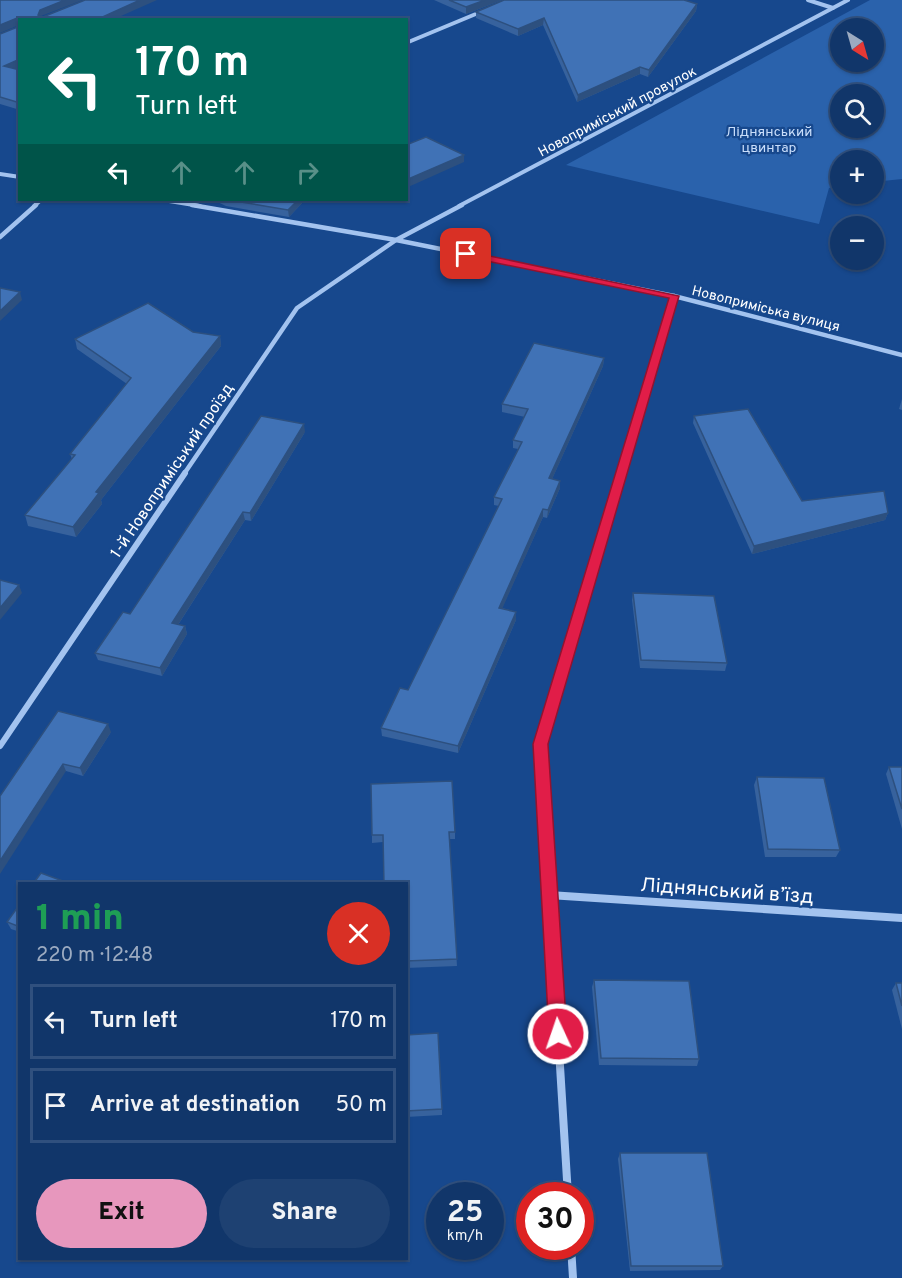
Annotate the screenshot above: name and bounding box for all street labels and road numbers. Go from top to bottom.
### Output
street label: Новоприміський провулок [536,63,700,161]
street label: Новоприміська вулиця [690,283,842,336]
street label: 1-й Новоприміський проїзд [107,380,239,562]
street label: Ліднянський в’їзд [639,873,815,911]

